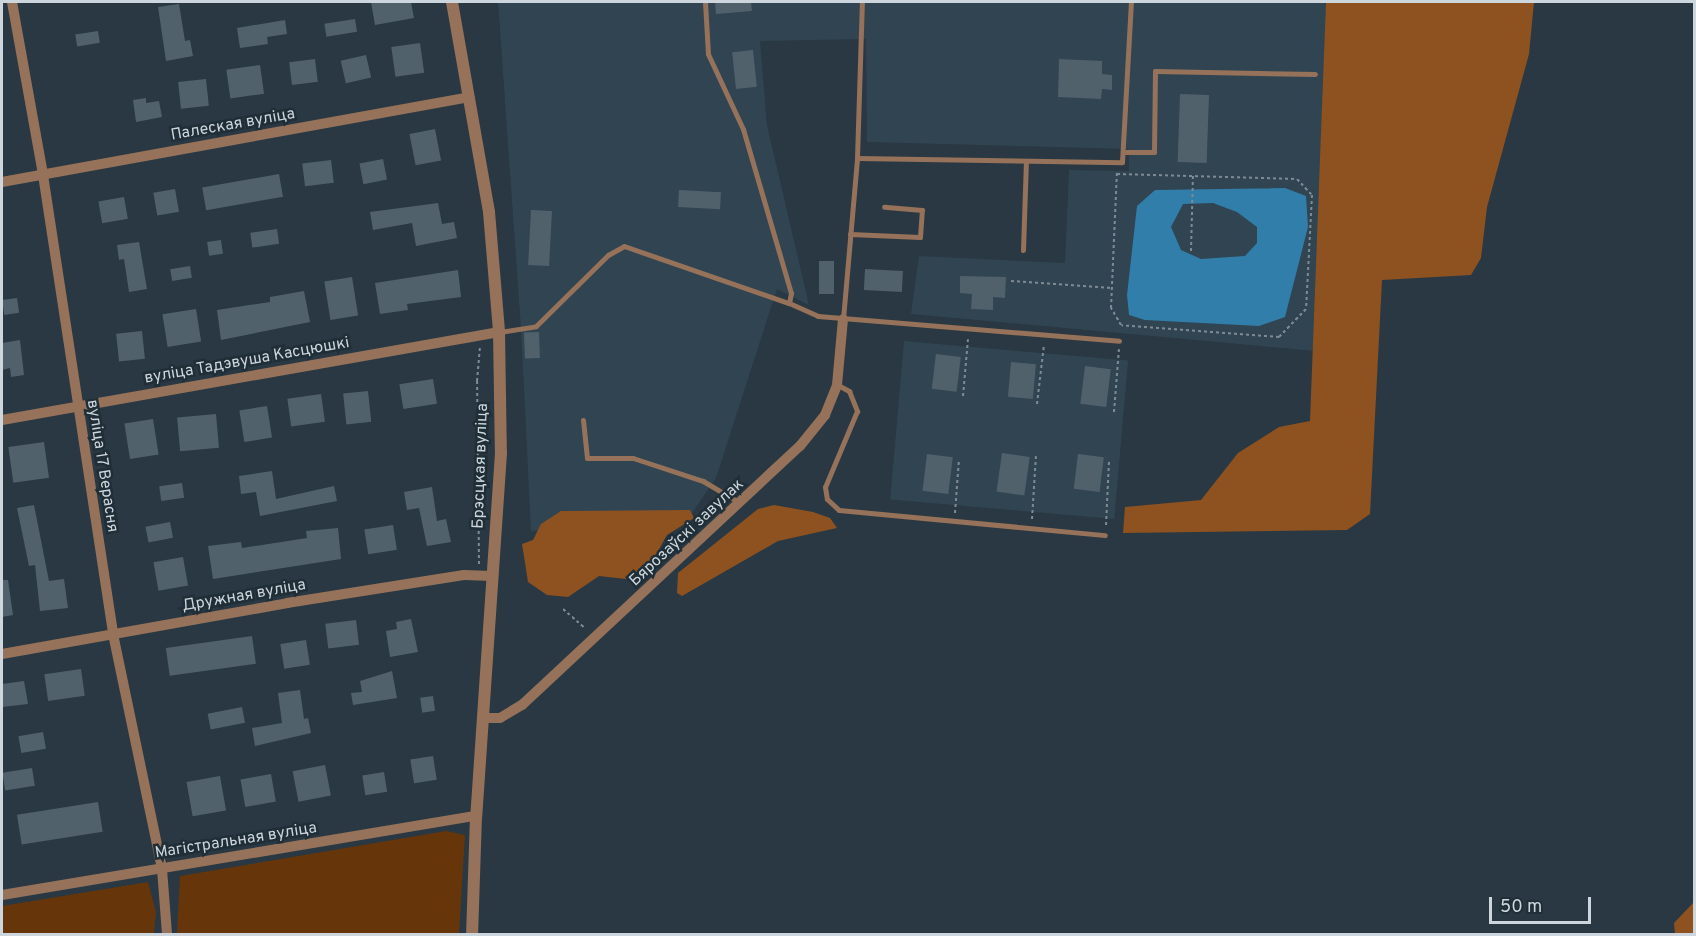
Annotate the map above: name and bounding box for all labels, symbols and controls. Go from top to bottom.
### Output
street label: Палеская вуліца [169,105,297,145]
street label: вуліца Тадэвуша Касцюшкі [143,333,351,389]
street label: вуліца 17 Верасня [82,398,122,534]
street label: Брэсцкая вуліца [469,403,493,529]
street label: Бярозаўскі завулак [626,475,748,591]
street label: Дружная вуліца [181,576,307,616]
street label: Магістральная вуліца [154,819,318,863]
scale bar [1492,885,1594,923]
text: 50 m [1500,896,1542,919]

